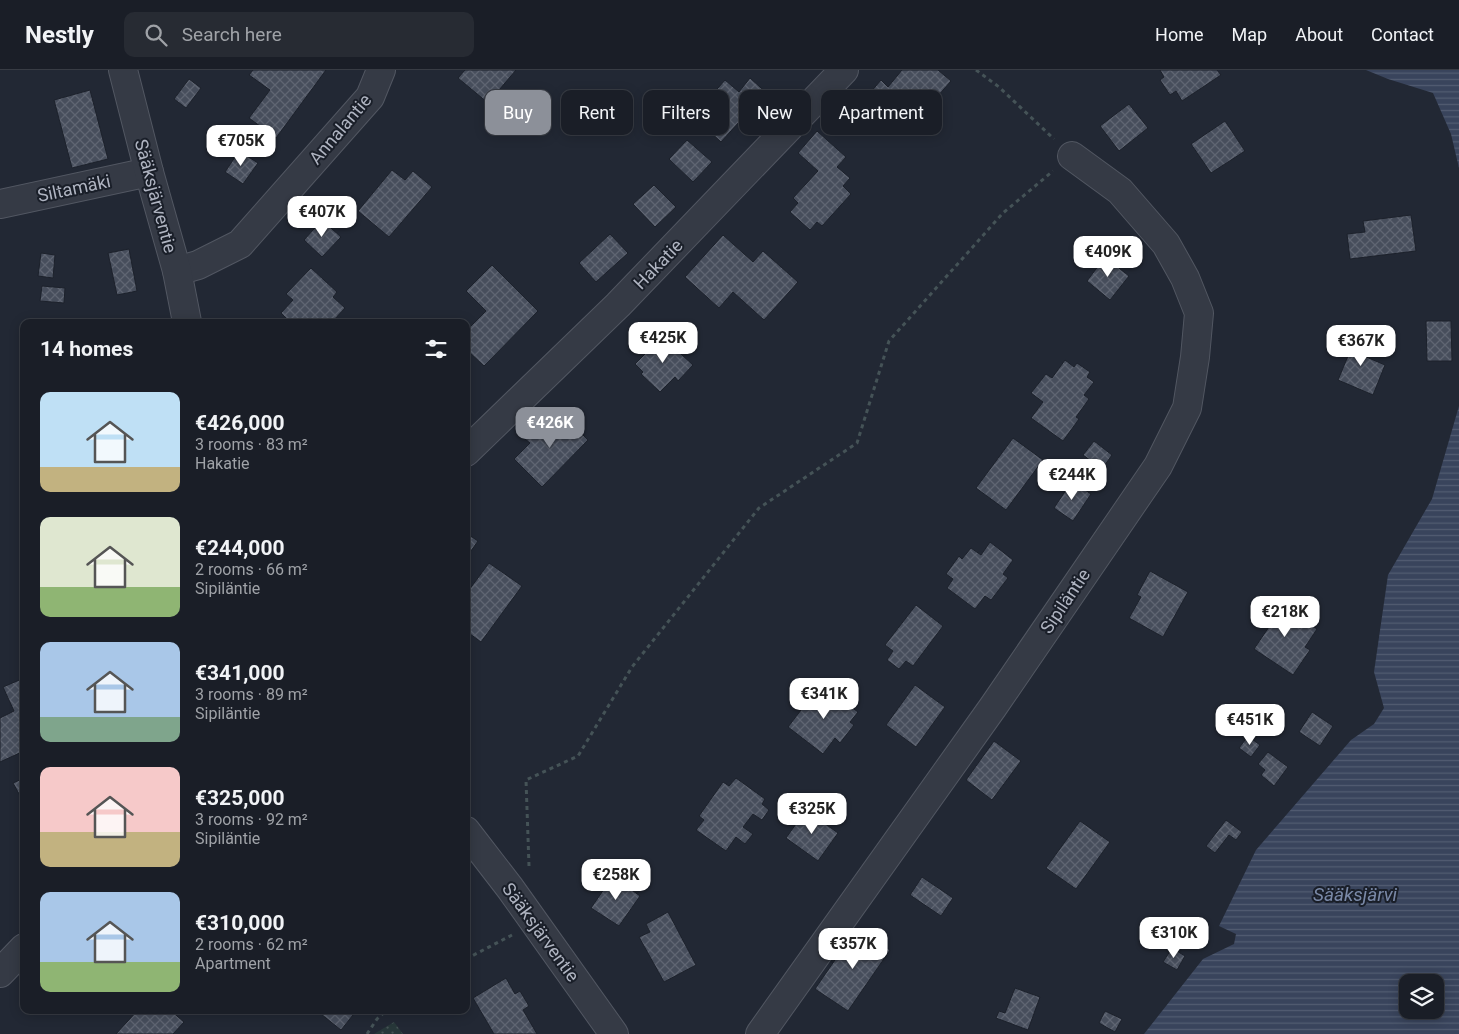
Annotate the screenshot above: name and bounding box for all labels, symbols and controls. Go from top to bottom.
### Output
search box [124,12,474,57]
text: Nestly [25,21,94,49]
icon: search [142,21,170,49]
text: Search here [182,23,282,46]
text: Home [1155,24,1204,45]
text: Map [1232,24,1267,45]
text: About [1295,24,1343,45]
text: Contact [1371,24,1434,45]
street label: Annalantie [305,90,375,168]
chip: Buy [485,90,551,135]
chip: Rent [561,90,633,135]
chip: Filters [643,90,729,135]
chip: New [739,90,811,135]
chip: Apartment [821,90,942,135]
pin: €705K [206,124,276,167]
text: €705K [218,131,264,150]
street label: Sääksjärventie [131,137,181,255]
street label: Siltamäki [36,170,112,206]
pin: €407K [287,196,357,238]
text: €407K [299,202,345,221]
street label: Hakatie [629,235,687,293]
pin: €409K [1073,236,1143,278]
text: €409K [1085,242,1131,261]
pin: €425K [628,322,698,364]
pin: €367K [1326,324,1396,367]
text: €425K [640,328,686,347]
text: €367K [1338,331,1384,350]
icon: filters [422,335,450,363]
text: 14 homes [40,337,133,361]
pin: €426K [515,406,585,449]
text: €426,000 [195,411,285,435]
icon: home [80,412,140,472]
text: €426K [527,413,573,432]
text: 3 rooms · 83 m² [195,435,308,454]
text: Hakatie [195,454,250,473]
pin: €244K [1037,458,1107,501]
text: €244K [1049,465,1095,484]
text: €244,000 [195,536,285,560]
icon: home [80,537,140,597]
text: 2 rooms · 66 m² [195,560,308,579]
street label: Sipiläntie [1036,565,1094,637]
text: Sipiläntie [195,579,260,598]
pin: €218K [1250,596,1320,638]
text: €218K [1262,602,1308,621]
text: €341,000 [195,661,285,685]
icon: home [80,662,140,722]
pin: €341K [789,678,859,720]
text: €341K [801,684,847,703]
text: 3 rooms · 89 m² [195,685,308,704]
text: Sipiläntie [195,704,260,723]
pin: €451K [1215,704,1285,746]
text: €451K [1227,710,1273,729]
text: €325,000 [195,786,285,810]
icon: home [80,787,140,847]
pin: €325K [777,792,847,835]
text: €325K [789,799,835,818]
text: 3 rooms · 92 m² [195,810,308,829]
text: Sipiläntie [195,829,260,848]
pin: €258K [581,858,651,901]
text: €258K [593,865,639,884]
street label: Sääksjärventie [498,879,584,985]
water label: Sääksjärvi [1313,883,1398,906]
text: €310,000 [195,911,285,935]
icon: home [80,912,140,972]
pin: €310K [1139,916,1209,959]
text: €310K [1151,923,1197,942]
pin: €357K [818,928,888,970]
text: €357K [830,934,876,953]
text: 2 rooms · 62 m² [195,935,308,954]
text: Apartment [195,954,271,973]
map controls [1399,974,1444,1019]
button: layers [1399,974,1444,1019]

